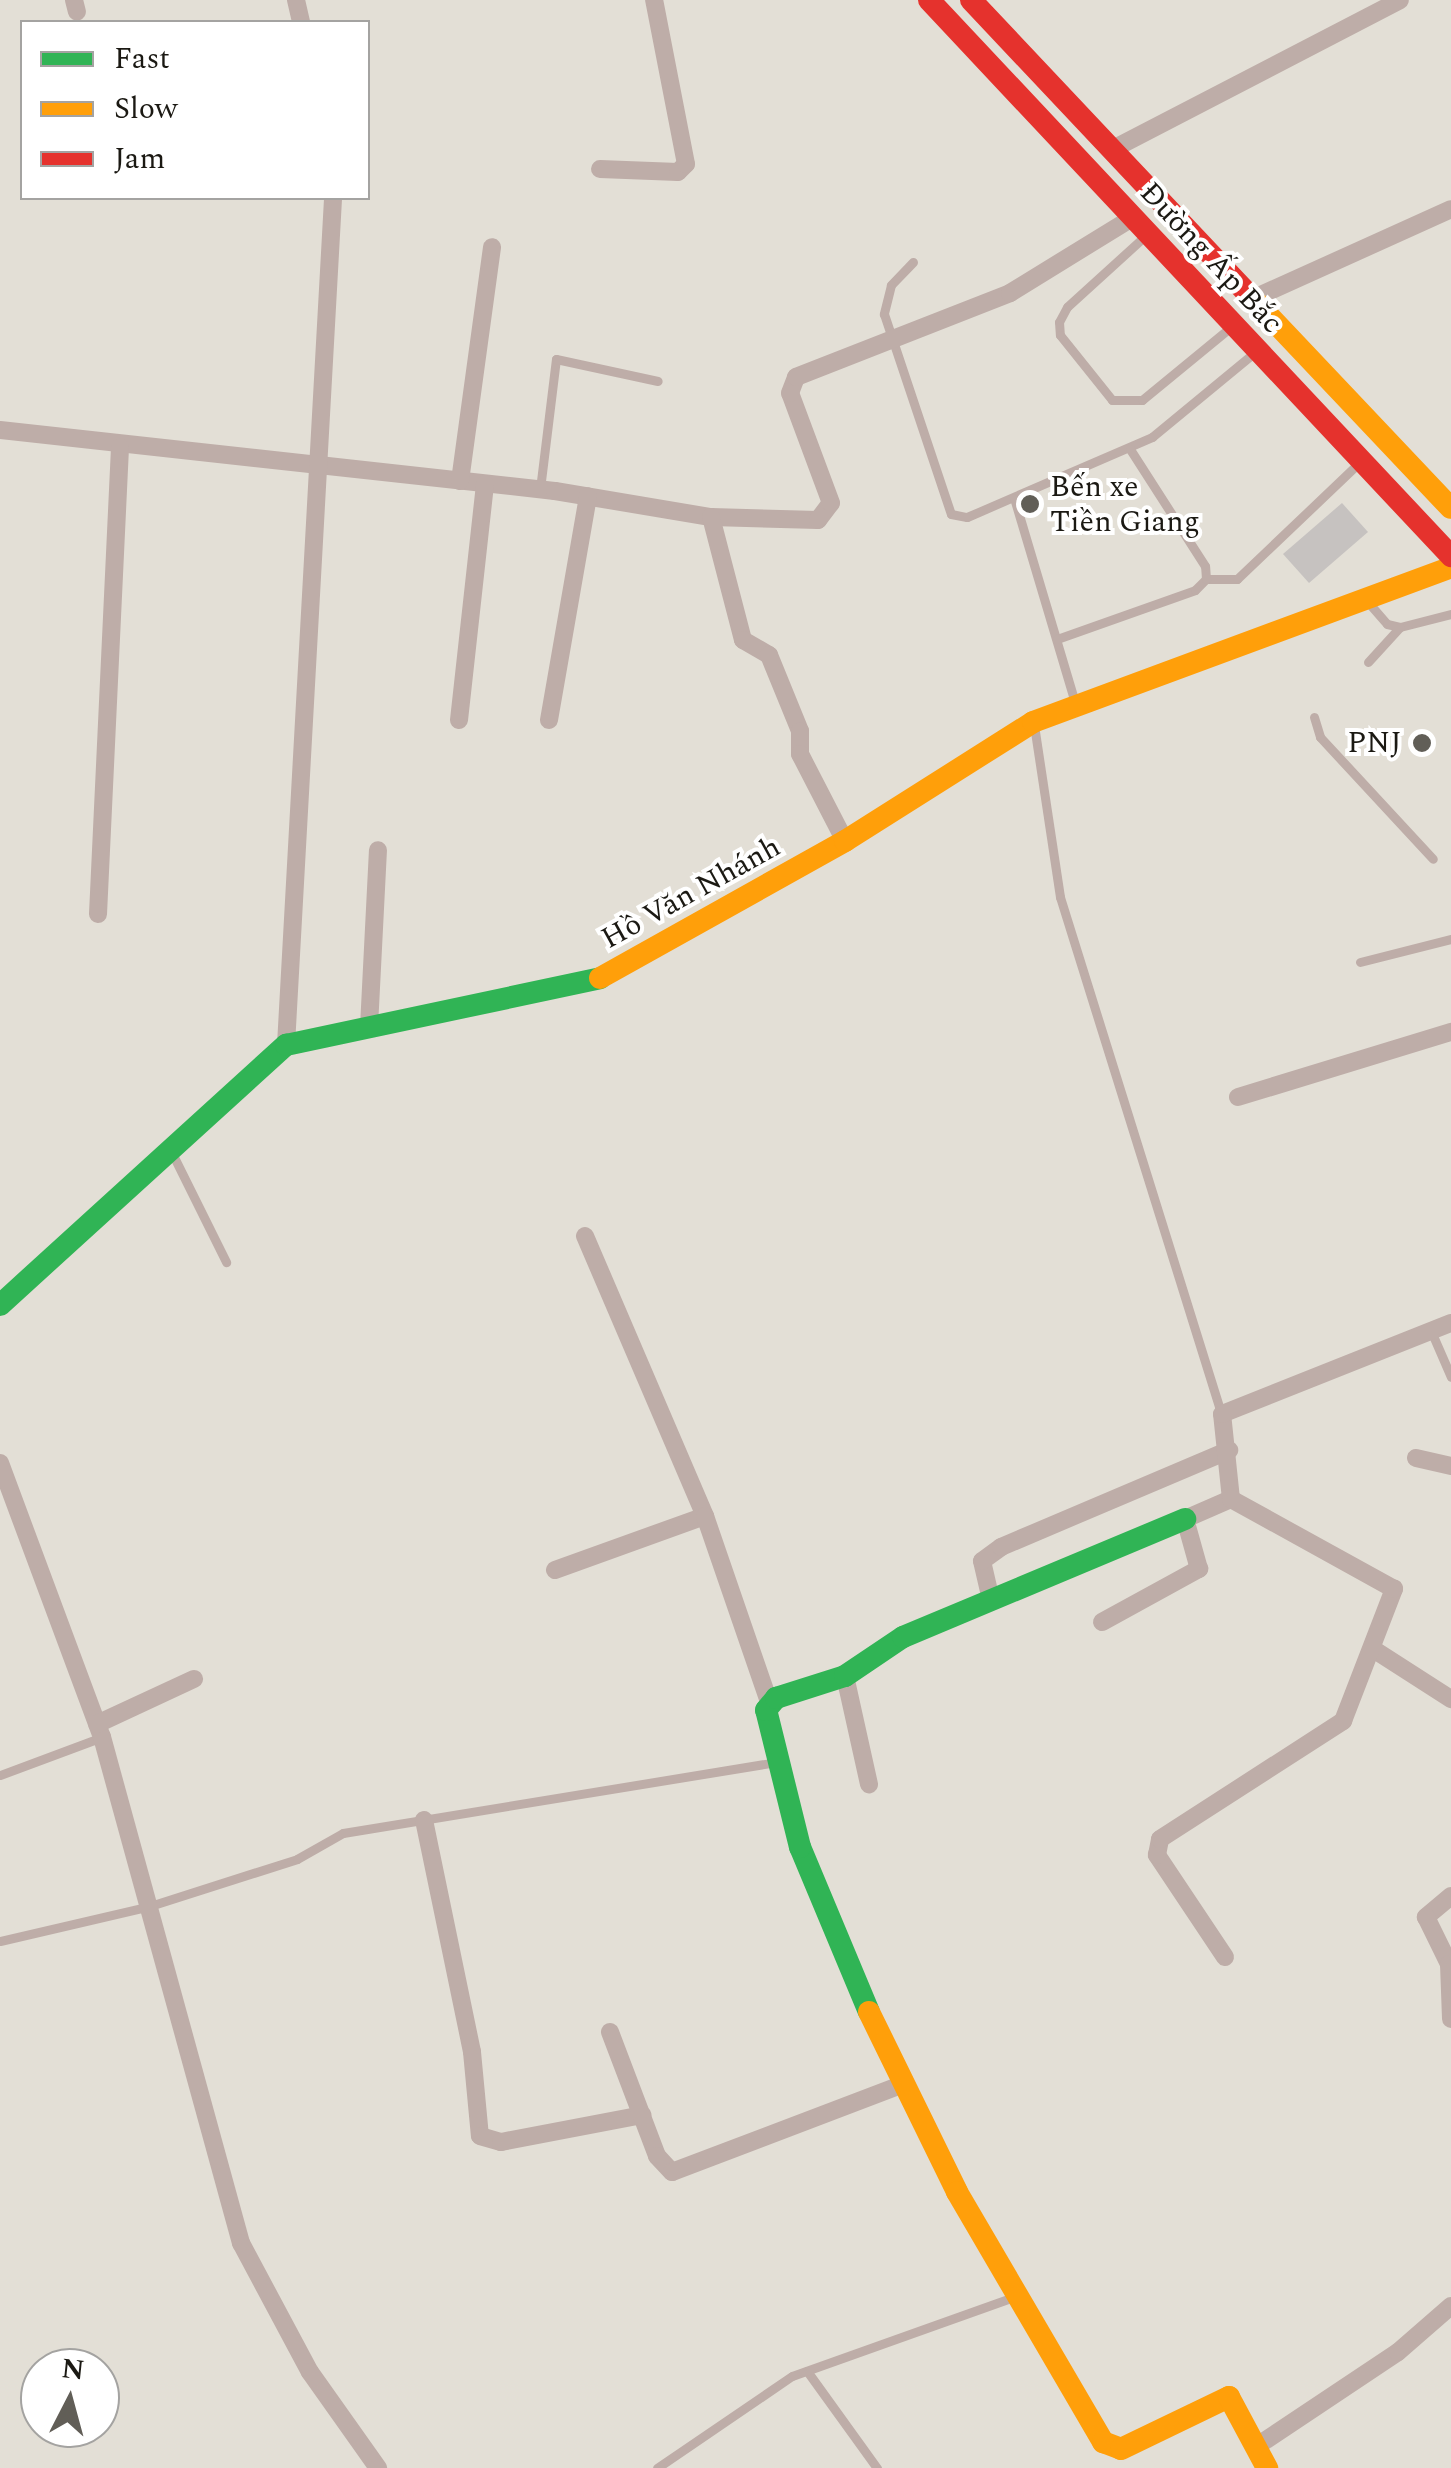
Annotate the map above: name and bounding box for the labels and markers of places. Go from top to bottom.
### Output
place label: Bến xe Tiền Giang [1050,469,1200,540]
marker: Bến xe Tiền Giang [1019,493,1041,515]
place label: PNJ [1347,725,1402,761]
marker: PNJ [1411,732,1433,754]

